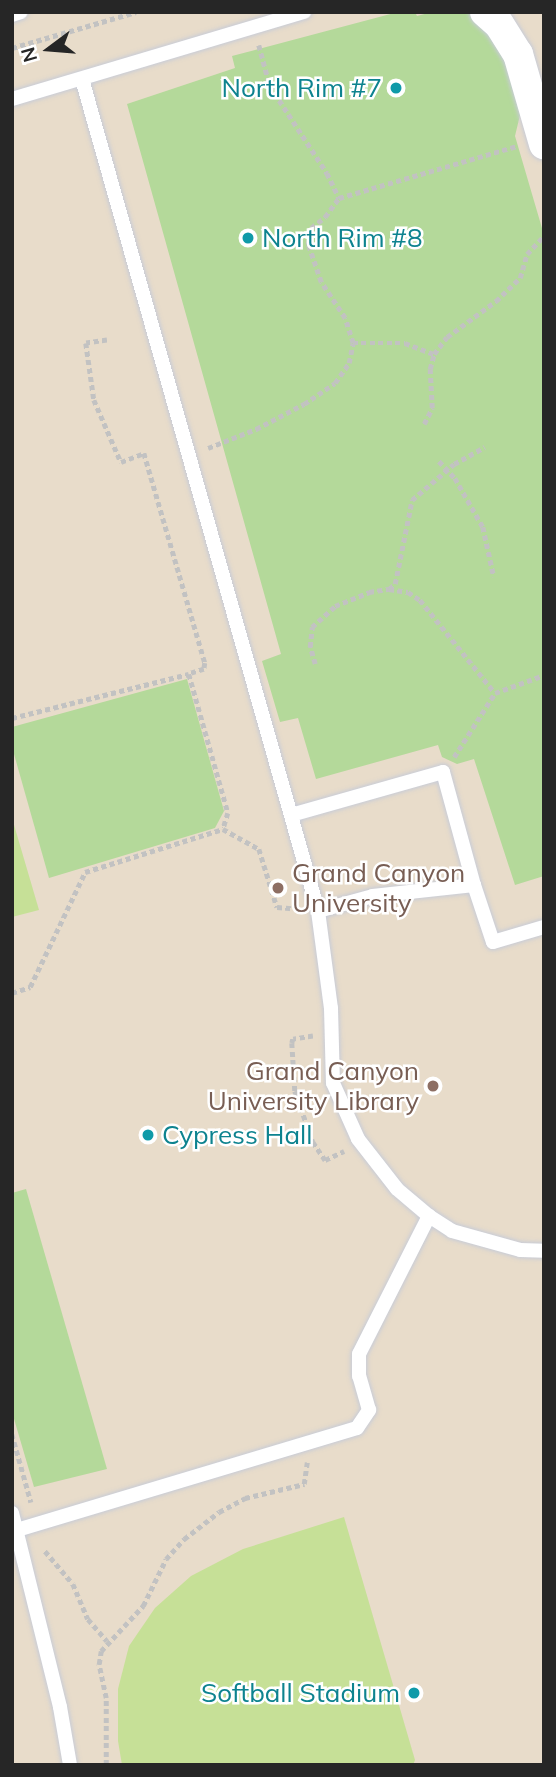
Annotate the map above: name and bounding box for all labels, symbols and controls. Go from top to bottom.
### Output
north arrow [14,14,84,84]
text: N [15,45,42,65]
place label: North Rim #7 [221,72,382,104]
marker: North Rim #7 [388,80,404,96]
place label: North Rim #8 [262,222,423,254]
marker: North Rim #8 [240,230,256,246]
place label: Grand Canyon University [292,857,465,918]
marker: Grand Canyon University [270,880,286,896]
place label: Grand Canyon University Library [208,1055,419,1116]
marker: Grand Canyon University Library [425,1078,441,1094]
place label: Cypress Hall [162,1119,312,1151]
marker: Cypress Hall [140,1127,156,1143]
place label: Softball Stadium [201,1677,400,1709]
marker: Softball Stadium [406,1685,422,1701]

